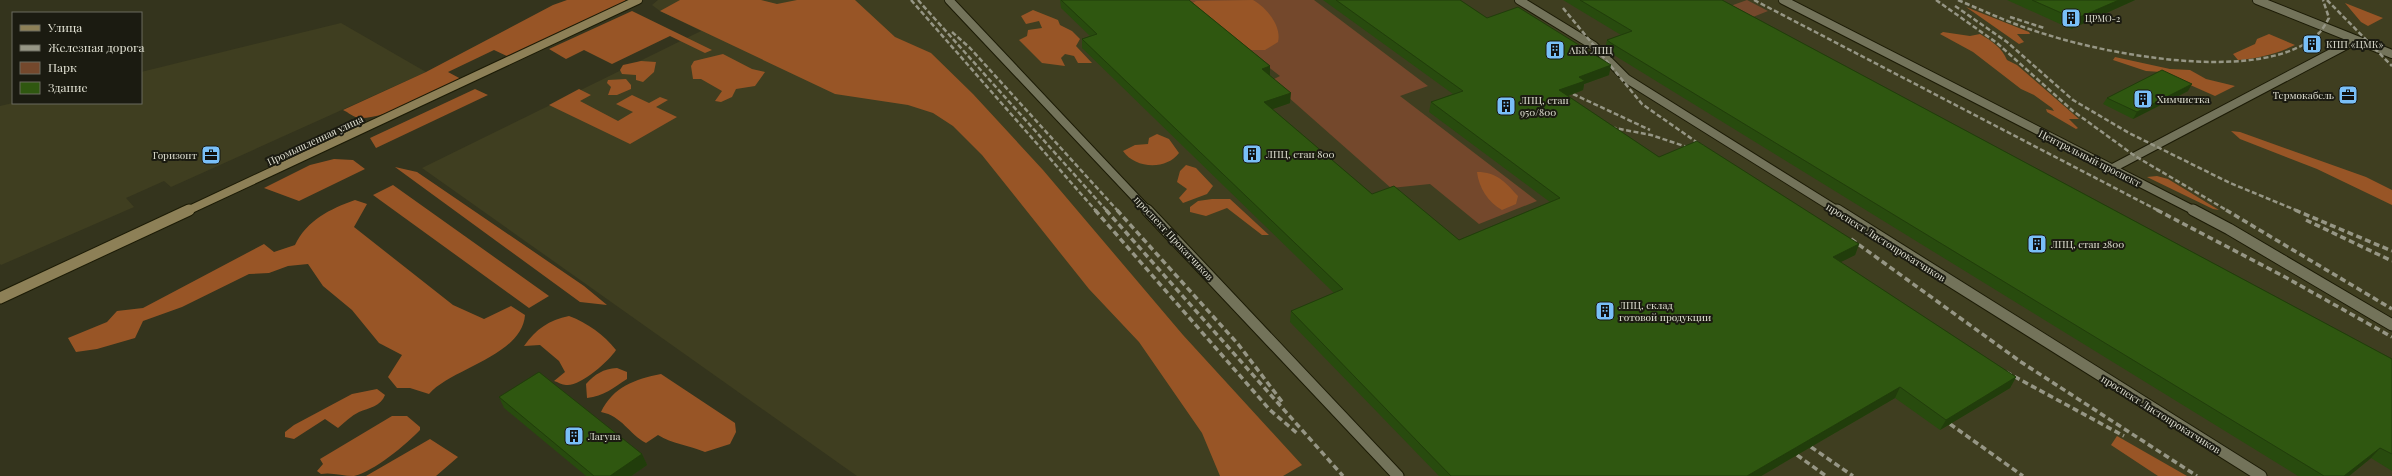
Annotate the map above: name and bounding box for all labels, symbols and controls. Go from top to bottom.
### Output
building icon: ЦРМО-2 [2060,7,2082,29]
legend [12,12,142,104]
place label: ЦРМО-2 [2085,12,2120,24]
text: Улица [47,19,82,35]
building icon: КПП «ЦМК» [2301,33,2323,55]
place label: КПП «ЦМК» [2326,37,2384,51]
text: Железная дорога [48,39,145,55]
building icon: АБК ЛПЦ [1544,39,1566,61]
place label: АБК ЛПЦ [1568,43,1613,57]
text: Парк [48,59,77,75]
text: Здание [48,79,88,95]
office icon: Термокабель [2337,84,2359,106]
building icon: Химчистка [2132,88,2154,110]
place label: Термокабель [2273,88,2334,102]
place label: Химчистка [2157,92,2210,106]
place label: ЛПЦ, стан 950/800 [1519,93,1569,119]
building icon: ЛПЦ, стан 950/800 [1495,95,1517,117]
street label: Промышленная улица [265,112,365,168]
street label: Центральный проспект [2036,126,2144,190]
building icon: ЛПЦ, стан 800 [1241,143,1263,165]
office icon: Горизонт [200,144,222,166]
place label: ЛПЦ, стан 800 [1265,147,1334,161]
place label: Горизонт [153,148,197,162]
street label: проспект Прокатчиков [1131,193,1217,284]
street label: проспект Листопрокатчиков [1824,199,1949,285]
building icon: ЛПЦ, стан 2800 [2026,233,2048,255]
place label: ЛПЦ, стан 2800 [2050,237,2124,251]
place label: ЛПЦ, склад готовой продукции [1618,298,1711,324]
building icon: ЛПЦ, склад готовой продукции [1594,300,1616,322]
street label: проспект Листопрокатчиков [2099,371,2224,457]
building icon: Лагуна [563,425,585,447]
place label: Лагуна [587,429,621,443]

